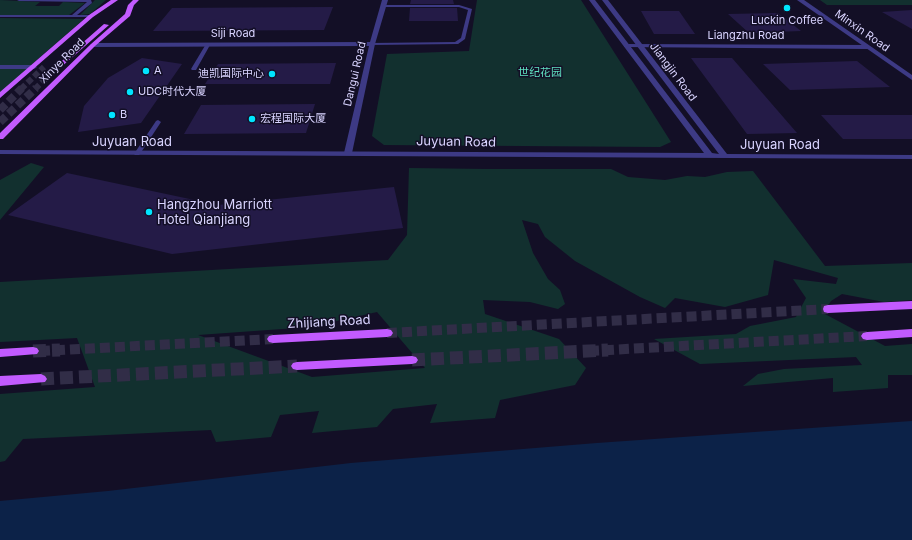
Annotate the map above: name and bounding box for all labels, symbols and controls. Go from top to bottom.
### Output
marker: Luckin Coffee [782,3,792,13]
street label: Minxin Road [832,7,892,55]
place label: Luckin Coffee [751,14,823,28]
street label: Siji Road [211,27,255,41]
street label: Liangzhu Road [707,29,785,43]
street label: Xinye Road [37,36,87,86]
street label: Dangui Road [341,40,369,108]
street label: Jiangjin Road [647,40,699,104]
place label: A [154,64,162,78]
marker: A [141,66,151,76]
park label: 世纪花园 [518,66,562,80]
place label: 迪凯国际中心 [198,67,264,81]
marker: 迪凯国际中心 [267,69,277,79]
place label: UDC时代大厦 [138,85,206,99]
marker: UDC时代大厦 [125,87,135,97]
place label: B [120,108,127,122]
marker: B [107,110,117,120]
place label: 宏程国际大厦 [260,112,326,126]
marker: 宏程国际大厦 [247,114,257,124]
street label: Juyuan Road [92,134,172,150]
street label: Juyuan Road [416,134,496,150]
street label: Juyuan Road [740,137,820,153]
place label: Hangzhou Marriott Hotel Qianjiang [157,197,272,228]
marker: Hangzhou Marriott Hotel Qianjiang [144,207,154,217]
street label: Zhijiang Road [287,312,371,332]

